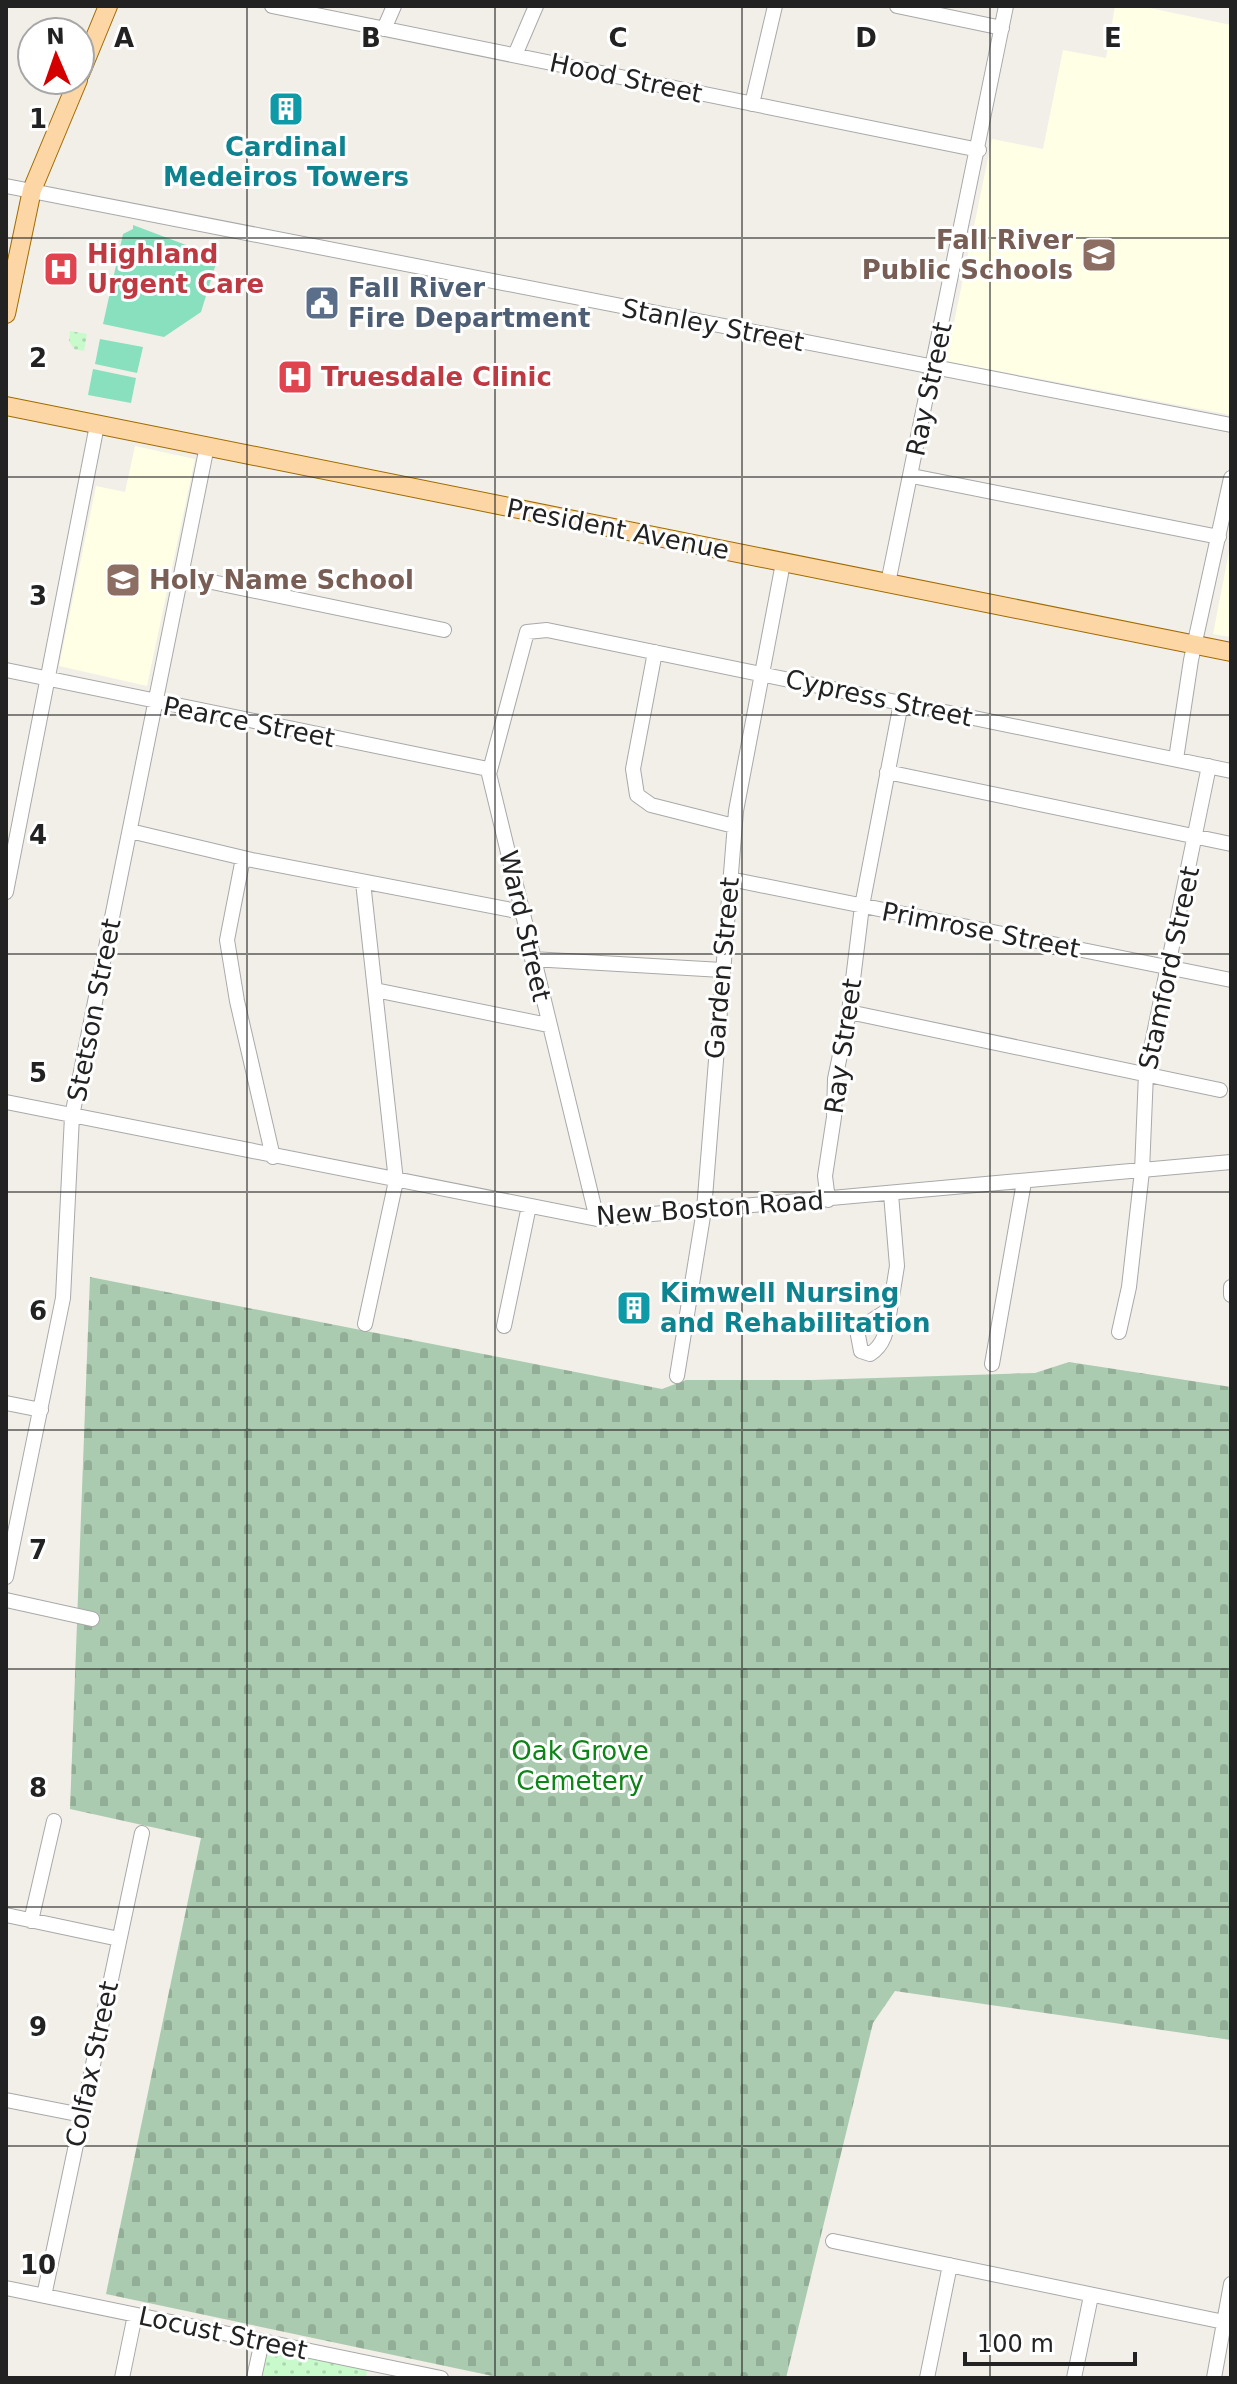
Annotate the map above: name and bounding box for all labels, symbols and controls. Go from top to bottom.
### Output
north arrow [16,16,96,96]
text: A [114,23,134,53]
text: B [361,23,381,53]
text: C [608,23,628,53]
text: D [855,23,877,53]
text: E [1104,23,1122,53]
text: N [46,24,65,49]
street label: Hood Street [547,47,705,109]
building icon: Cardinal Medeiros Towers [267,90,305,128]
text: 1 [29,104,47,134]
place label: Cardinal Medeiros Towers [163,132,409,192]
place label: Fall River Public Schools [862,225,1073,285]
school or university icon: Fall River Public Schools [1080,236,1118,274]
place label: Highland Urgent Care [87,239,264,299]
hospital icon: Highland Urgent Care [42,250,80,288]
place label: Fall River Fire Department [348,273,590,333]
public building icon: Fall River Fire Department [303,284,341,322]
street label: Stanley Street [619,293,807,357]
street label: Ray Street [900,319,958,459]
text: 2 [29,343,47,373]
hospital icon: Truesdale Clinic [276,358,314,396]
place label: Truesdale Clinic [321,362,552,392]
street label: President Avenue [504,493,732,565]
school or university icon: Holy Name School [104,561,142,599]
place label: Holy Name School [149,565,414,595]
text: 3 [29,581,47,611]
street label: Cypress Street [783,664,975,732]
street label: Pearce Street [161,691,337,753]
text: 4 [29,820,47,850]
street label: Ward Street [493,848,557,1004]
street label: Stamford Street [1133,864,1205,1072]
street label: Garden Street [699,876,745,1060]
street label: Primrose Street [879,896,1083,964]
street label: Stetson Street [62,916,126,1104]
street label: Ray Street [819,977,867,1115]
text: 5 [29,1058,47,1088]
street label: New Boston Road [595,1185,825,1231]
place label: Kimwell Nursing and Rehabilitation [660,1278,930,1338]
building icon: Kimwell Nursing and Rehabilitation [615,1289,653,1327]
text: 6 [29,1296,47,1326]
text: 7 [29,1535,47,1565]
park label: Oak Grove Cemetery [511,1736,649,1796]
text: 8 [29,1773,47,1803]
street label: Colfax Street [60,1978,124,2150]
text: 9 [29,2012,47,2042]
text: 10 [20,2250,56,2280]
street label: Locust Street [136,2300,310,2366]
scale bar [965,2316,1135,2366]
text: 100 m [977,2330,1054,2358]

